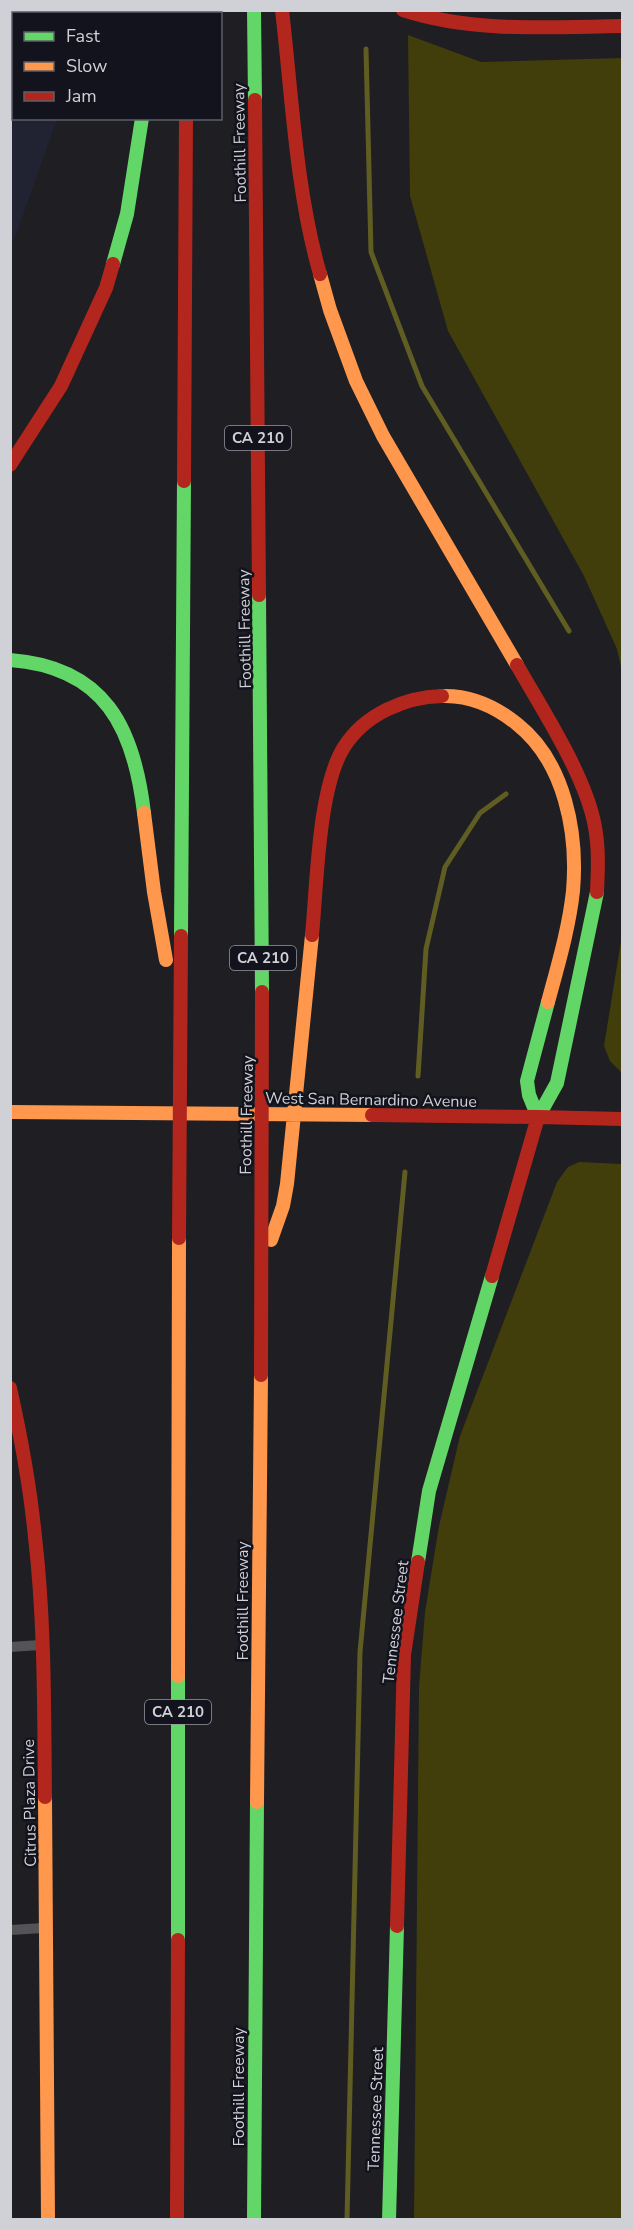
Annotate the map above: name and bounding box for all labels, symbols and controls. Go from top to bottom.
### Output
legend [12,12,222,120]
text: Fast [66,24,101,48]
text: Slow [66,54,107,78]
street label: Foothill Freeway [228,82,252,203]
text: Jam [65,84,97,108]
road number: CA 210 [225,426,291,450]
street label: Foothill Freeway [233,568,257,689]
road number: CA 210 [230,946,296,970]
street label: Foothill Freeway [235,1054,259,1175]
street label: West San Bernardino Avenue [265,1087,477,1113]
street label: Foothill Freeway [232,1541,254,1661]
street label: Tennessee Street [378,1559,415,1685]
road number: CA 210 [145,1700,211,1724]
street label: Citrus Plaza Drive [18,1739,42,1867]
street label: Foothill Freeway [228,2027,250,2147]
street label: Tennessee Street [363,2046,389,2171]

